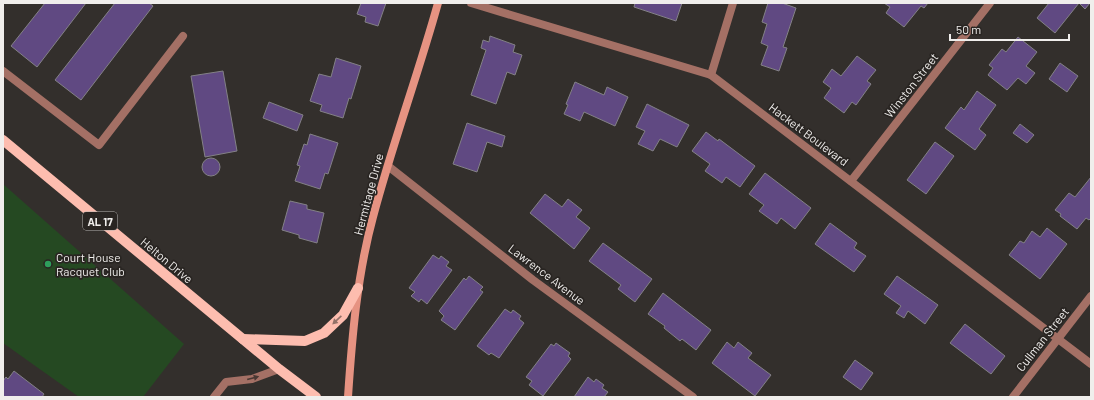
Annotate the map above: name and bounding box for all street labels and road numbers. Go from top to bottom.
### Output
street label: Winston Street [881,50,941,120]
street label: Hackett Boulevard [767,100,851,168]
street label: Hermitage Drive [350,152,386,236]
road number: AL 17 [83,212,117,230]
street label: Helton Drive [138,234,196,286]
street label: Lawrence Avenue [506,241,588,307]
street label: Cullman Street [1013,304,1071,374]

